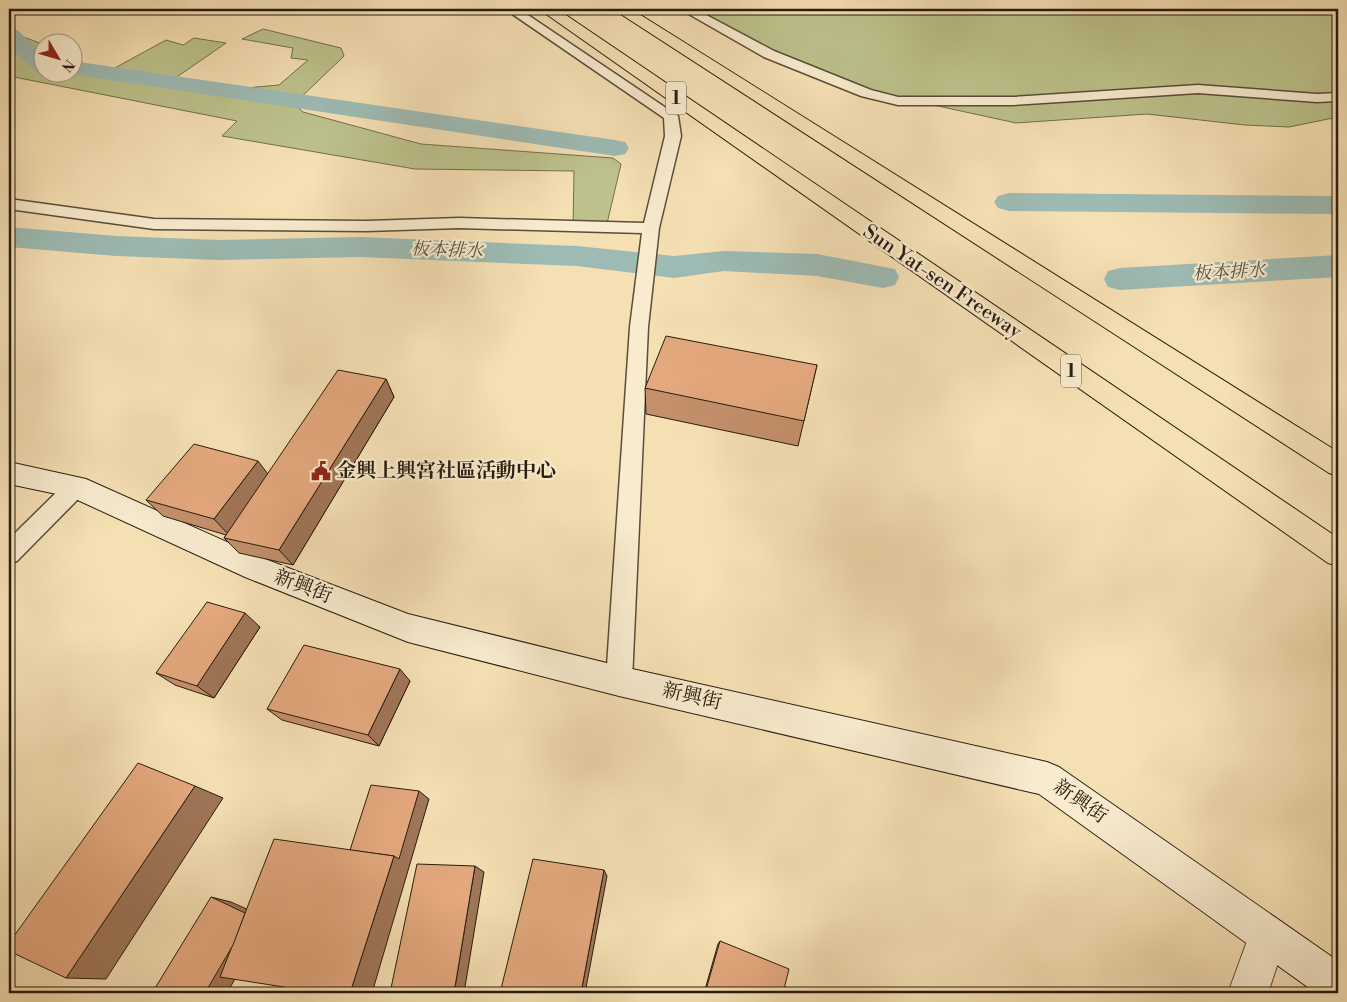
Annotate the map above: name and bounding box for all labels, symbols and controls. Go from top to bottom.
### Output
north arrow [32,32,82,82]
text: N [57,55,78,75]
road number: 1 [666,82,686,115]
street label: Sun Yat-sen Freeway [858,220,1026,345]
water label: 板本排水 [411,237,485,263]
water label: 板本排水 [1192,259,1268,285]
road number: 1 [1061,354,1081,388]
place label: 金興上興宮社區活動中心 [336,459,556,484]
public building icon: 金興上興宮社區活動中心 [310,460,332,482]
street label: 新興街 [271,565,335,609]
street label: 新興街 [660,678,724,716]
street label: 新興街 [1048,775,1112,829]

